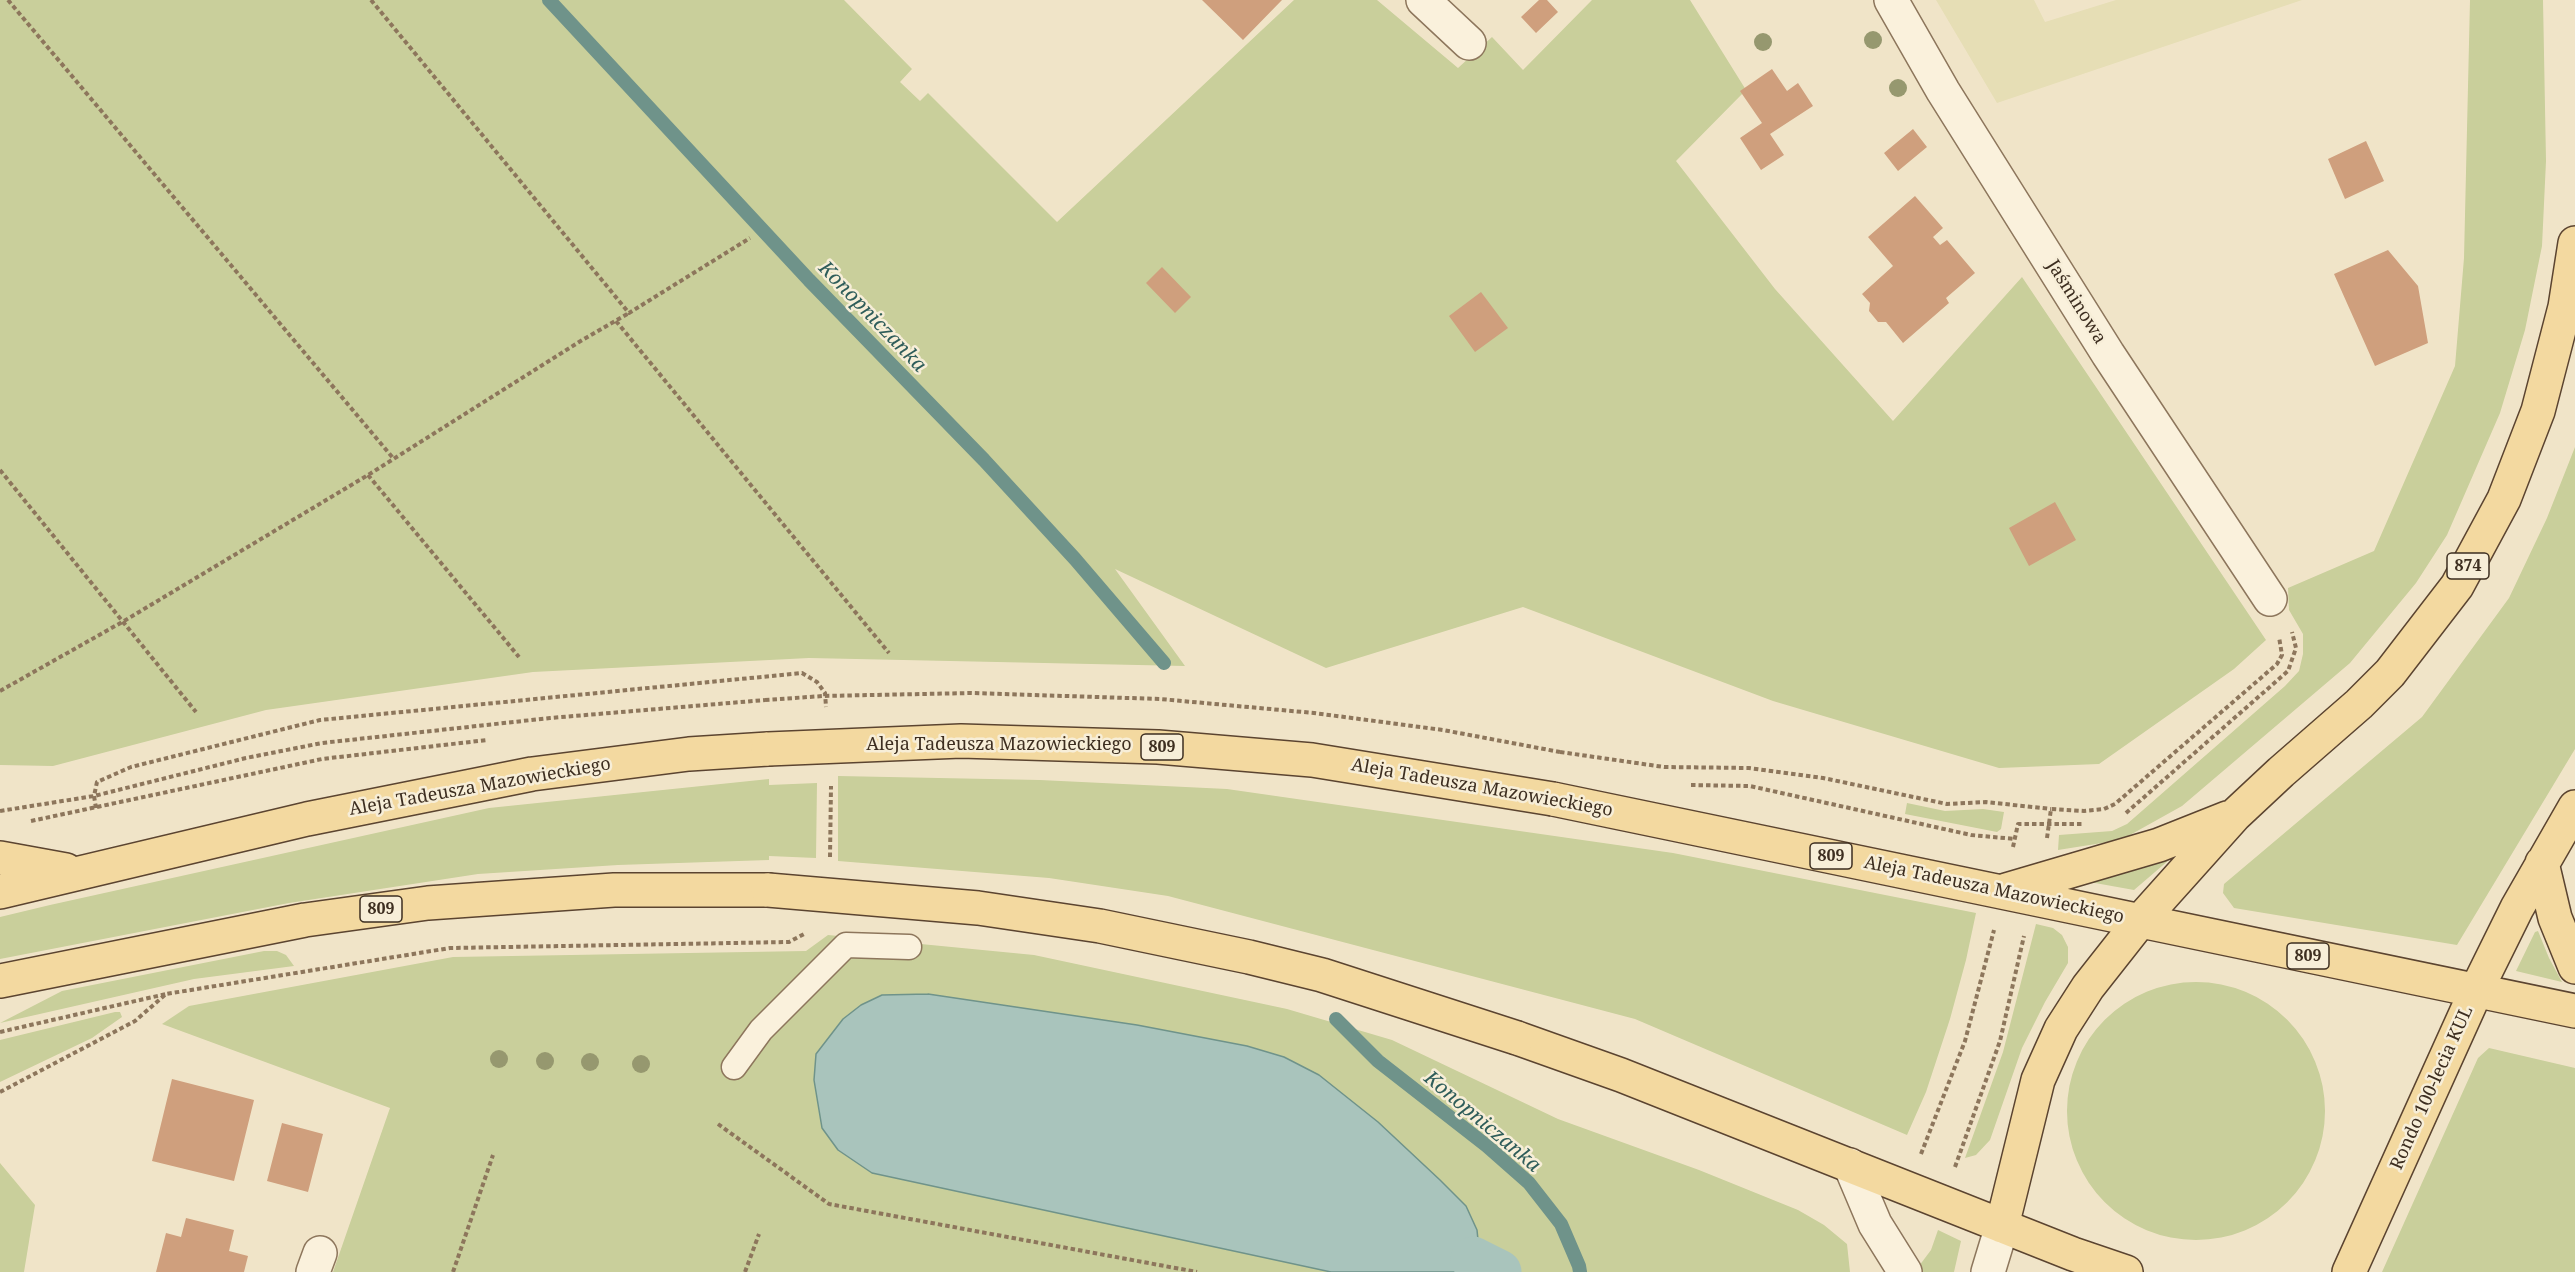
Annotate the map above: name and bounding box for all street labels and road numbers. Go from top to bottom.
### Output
street label: Jaśminowa [2042,256,2110,348]
road number: 874 [2447,553,2489,579]
street label: Aleja Tadeusza Mazowieckiego [866,734,1132,756]
road number: 809 [1141,734,1183,760]
street label: Aleja Tadeusza Mazowieckiego [347,753,613,821]
street label: Aleja Tadeusza Mazowieckiego [1349,754,1615,822]
road number: 809 [1810,843,1852,869]
street label: Aleja Tadeusza Mazowieckiego [1862,852,2126,928]
road number: 809 [360,896,402,922]
road number: 809 [2287,943,2329,969]
street label: Rondo 100-lecia KUL [2386,1003,2478,1173]

